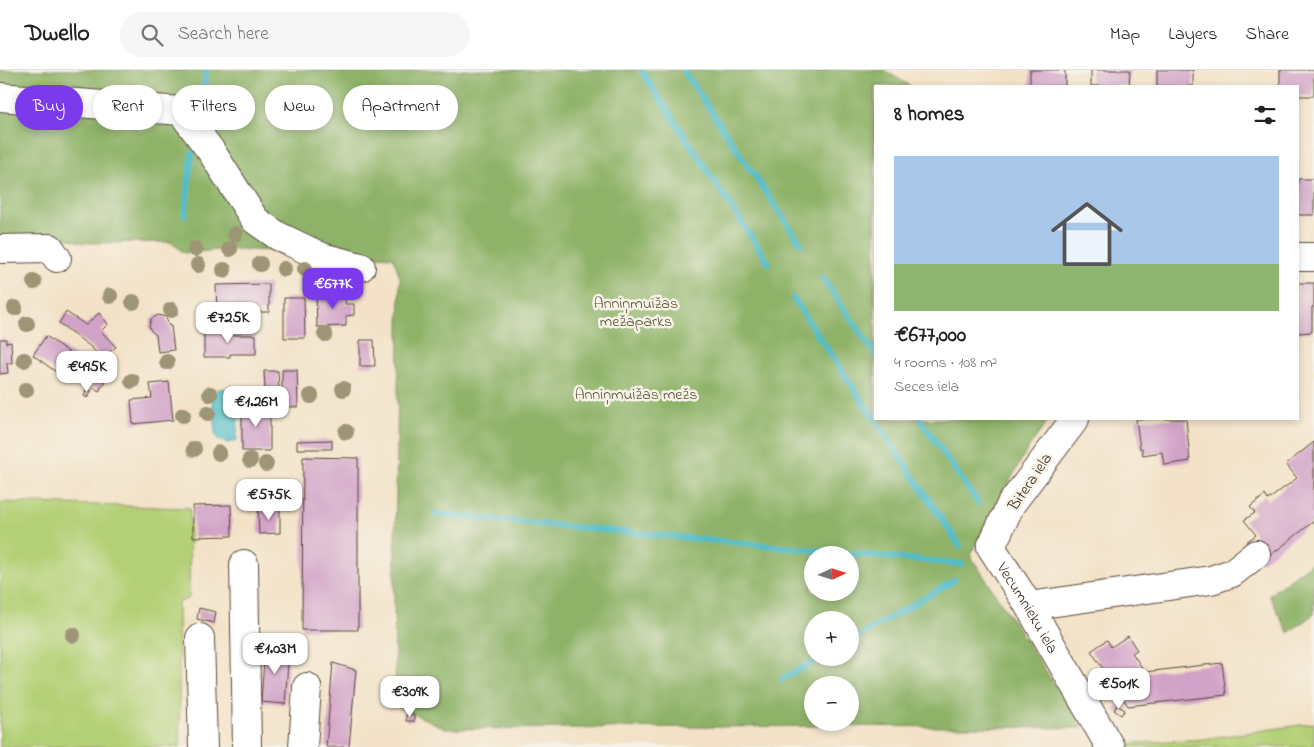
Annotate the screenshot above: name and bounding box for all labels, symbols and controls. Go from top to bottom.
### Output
search box [120,12,470,57]
text: Dwello [25,17,90,52]
icon: search [138,21,166,49]
text: Search here [178,21,269,48]
text: Map [1110,22,1140,48]
text: Layers [1168,22,1218,48]
text: Share [1246,22,1289,48]
chip: Buy [15,85,83,130]
chip: Rent [93,85,162,130]
chip: Filters [172,85,255,130]
chip: New [265,85,333,130]
chip: Apartment [343,85,458,130]
text: 8 homes [894,100,964,130]
icon: filters [1251,101,1279,129]
icon: home [1042,189,1132,279]
pin: €677K [298,268,368,310]
text: €677K [313,272,353,296]
park label: Anniņmuižas mežaparks [594,292,678,334]
pin: €725K [193,302,263,344]
text: €725K [207,306,249,330]
text: €677,000 [894,321,966,351]
pin: €495K [52,350,122,393]
text: 4 rooms · 108 m² [894,351,997,375]
text: €495K [67,355,107,379]
text: Seces iela [894,375,959,399]
park label: Anniņmuižas mežs [575,383,697,407]
pin: €1.26M [215,386,297,428]
text: €1.26M [234,390,278,414]
street label: Bitera iela [1002,448,1059,517]
pin: €575K [234,478,304,521]
text: €575K [247,483,291,507]
north arrow [804,546,859,601]
map controls [804,546,859,731]
street label: Vecumnieku iela [989,557,1064,658]
button: + [804,611,859,666]
pin: €1.03M [234,632,316,675]
text: €1.03M [254,637,296,661]
pin: €501K [1084,668,1154,710]
text: €501K [1099,672,1139,696]
pin: €309K [375,676,445,718]
button: − [804,676,859,731]
text: €309K [391,680,429,704]

